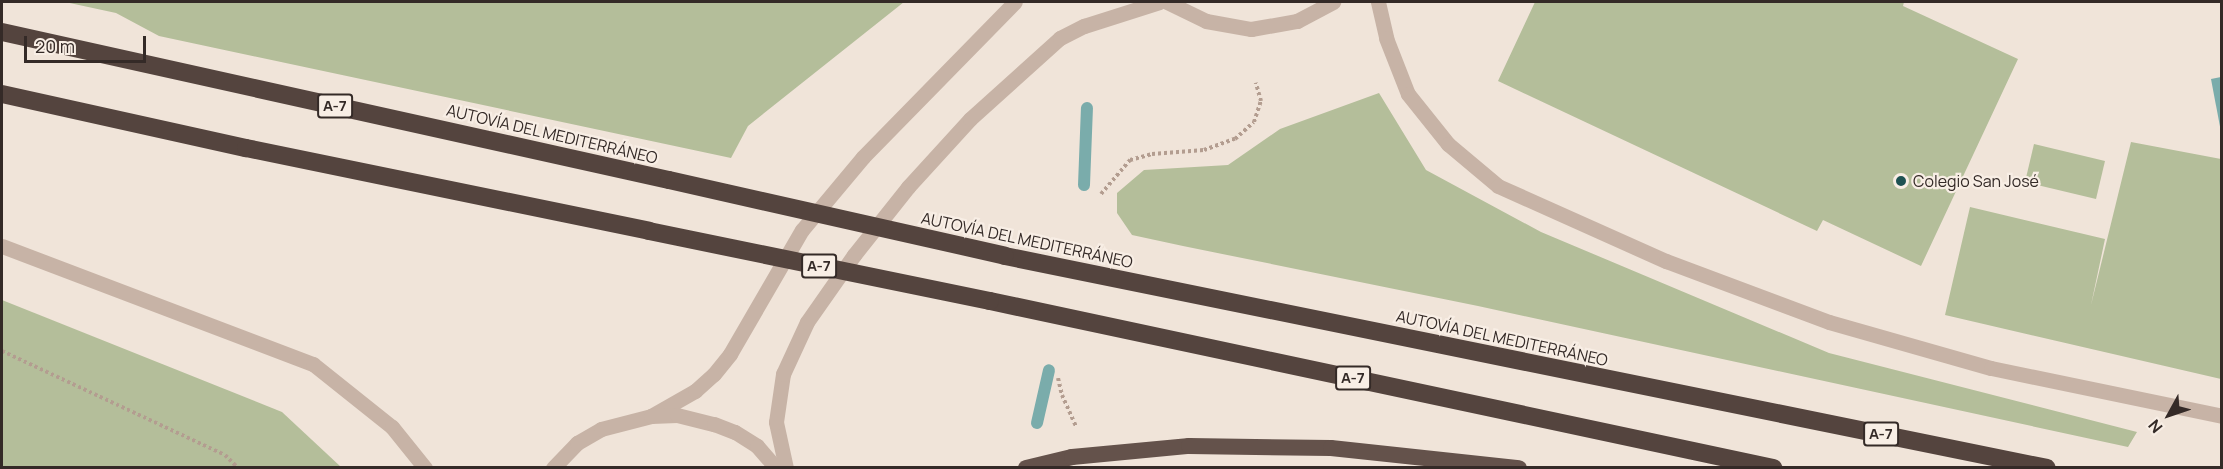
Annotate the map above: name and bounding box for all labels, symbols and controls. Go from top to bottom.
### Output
scale bar [27,24,148,62]
text: 20 m [35,34,75,58]
road number: A-7 [317,94,353,118]
street label: AUTOVÍA DEL MEDITERRÁNEO [444,100,660,168]
place label: Colegio San José [1913,171,2039,191]
marker: Colegio San José [1894,174,1908,188]
street label: AUTOVÍA DEL MEDITERRÁNEO [919,208,1135,272]
road number: A-7 [801,254,837,278]
street label: AUTOVÍA DEL MEDITERRÁNEO [1394,306,1610,370]
road number: A-7 [1335,366,1371,390]
north arrow [2139,385,2199,445]
text: N [2143,415,2167,438]
road number: A-7 [1863,422,1899,446]

